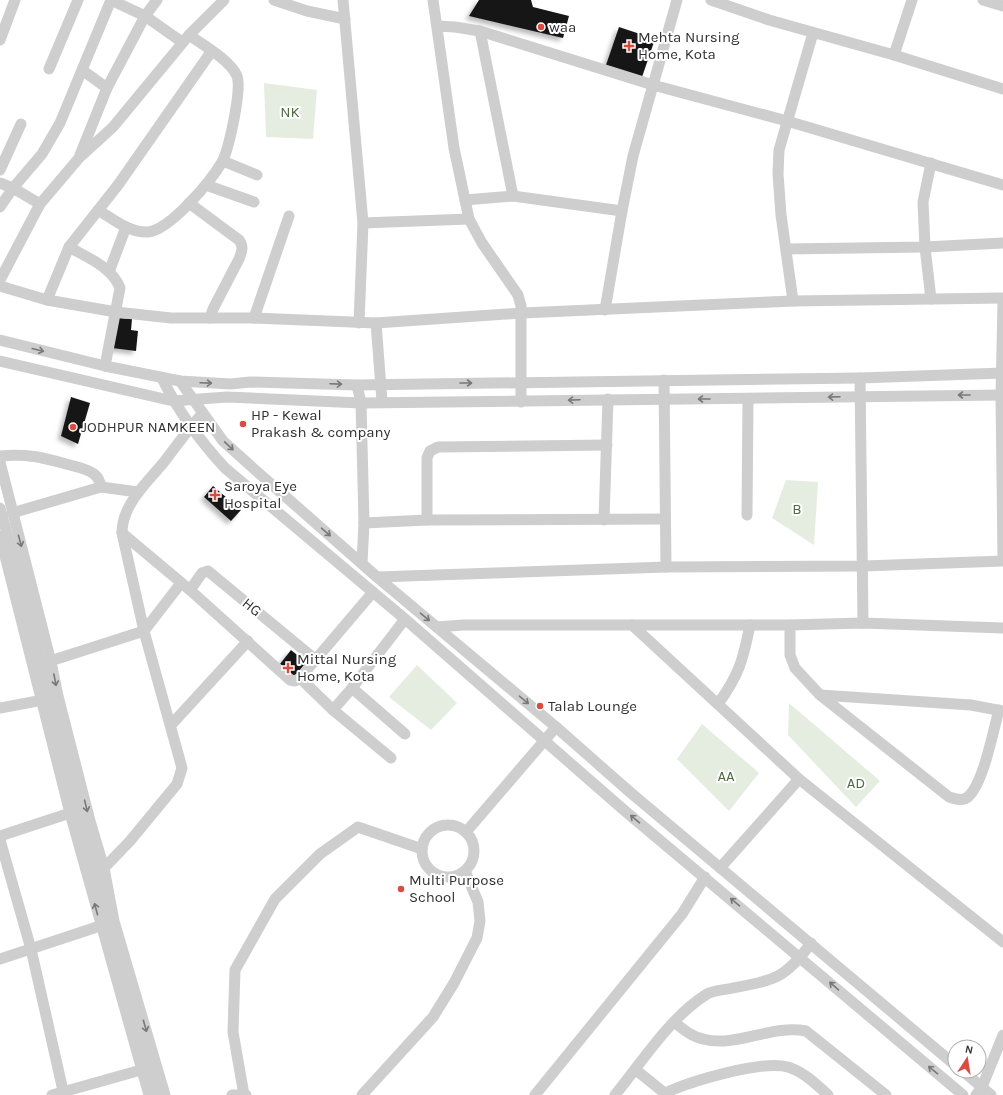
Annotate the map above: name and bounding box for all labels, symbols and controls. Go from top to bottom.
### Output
place label: waa [549,18,576,36]
marker: waa [536,22,546,32]
place label: Mehta Nursing Home, Kota [638,28,740,63]
marker: Mehta Nursing Home, Kota [623,40,635,52]
park label: NK [280,103,300,121]
one-way arrow [31,346,44,354]
one-way arrow [199,379,212,387]
one-way arrow [459,379,472,387]
one-way arrow [329,380,342,388]
one-way arrow [958,391,971,399]
one-way arrow [828,393,841,401]
one-way arrow [698,395,711,403]
one-way arrow [568,396,581,404]
place label: HP - Kewal Prakash & company [251,406,391,441]
place label: JODHPUR NAMKEEN [81,418,215,436]
marker: HP - Kewal Prakash & company [238,419,248,429]
marker: JODHPUR NAMKEEN [68,422,78,432]
one-way arrow [223,441,233,450]
place label: Saroya Eye Hospital [224,477,297,512]
marker: Saroya Eye Hospital [209,489,221,501]
park label: B [792,500,802,518]
one-way arrow [321,527,331,537]
one-way arrow [17,534,24,547]
street label: HG [239,594,265,620]
one-way arrow [419,612,430,621]
place label: Mittal Nursing Home, Kota [297,650,397,685]
marker: Mittal Nursing Home, Kota [282,662,294,674]
one-way arrow [51,673,59,686]
one-way arrow [519,696,530,705]
place label: Talab Lounge [548,697,637,715]
marker: Talab Lounge [535,701,545,711]
park label: AA [717,767,735,785]
park label: AD [847,774,865,792]
one-way arrow [83,800,90,813]
one-way arrow [630,814,640,823]
place label: Multi Purpose School [409,871,504,906]
marker: Multi Purpose School [396,884,406,894]
one-way arrow [729,897,740,906]
one-way arrow [91,903,99,916]
one-way arrow [829,981,839,990]
one-way arrow [142,1020,149,1033]
north arrow [947,1039,987,1079]
text: N [964,1043,974,1057]
one-way arrow [927,1066,938,1075]

